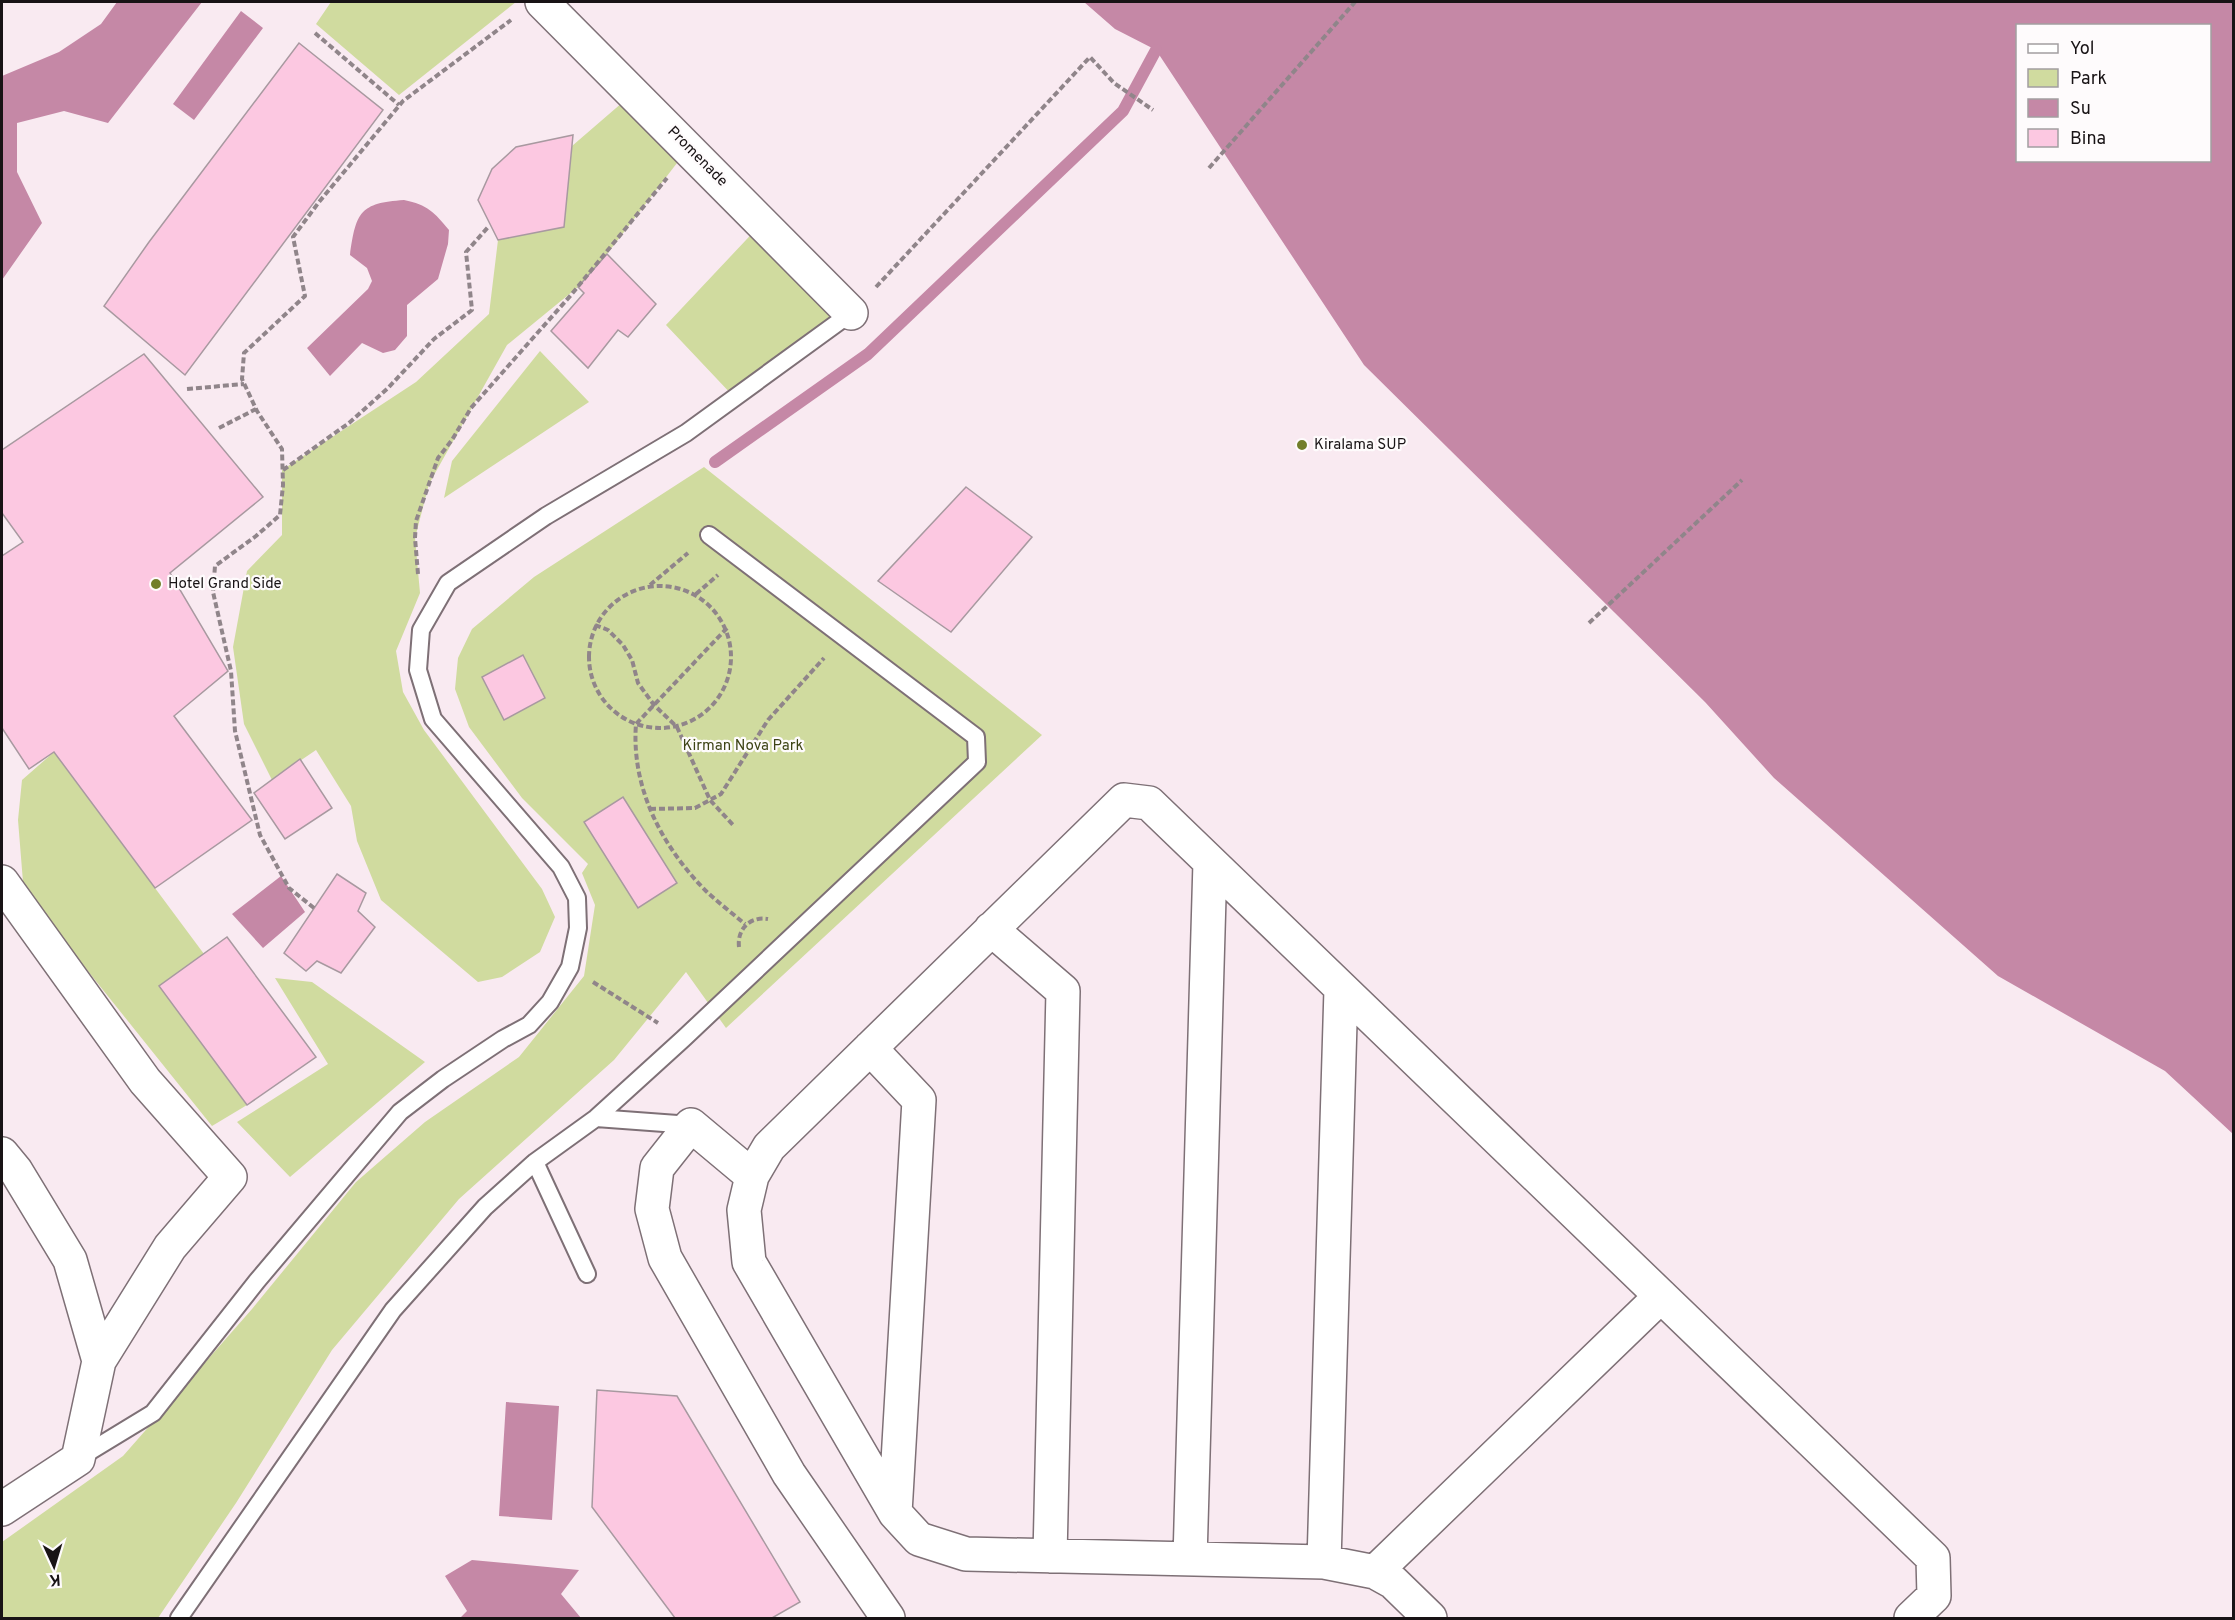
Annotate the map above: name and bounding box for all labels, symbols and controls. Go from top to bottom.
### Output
legend [2016,24,2211,162]
text: Yol [2070,38,2095,61]
text: Park [2070,68,2107,91]
text: Su [2070,98,2091,121]
street label: Promenade [663,123,731,191]
text: Bina [2070,128,2106,151]
place label: Kiralama SUP [1314,436,1406,455]
marker: Kiralama SUP [1295,438,1309,452]
place label: Hotel Grand Side [168,575,282,594]
marker: Hotel Grand Side [149,577,163,591]
park label: Kirman Nova Park [682,737,804,756]
north arrow [24,1536,84,1596]
text: K [49,1569,61,1589]

